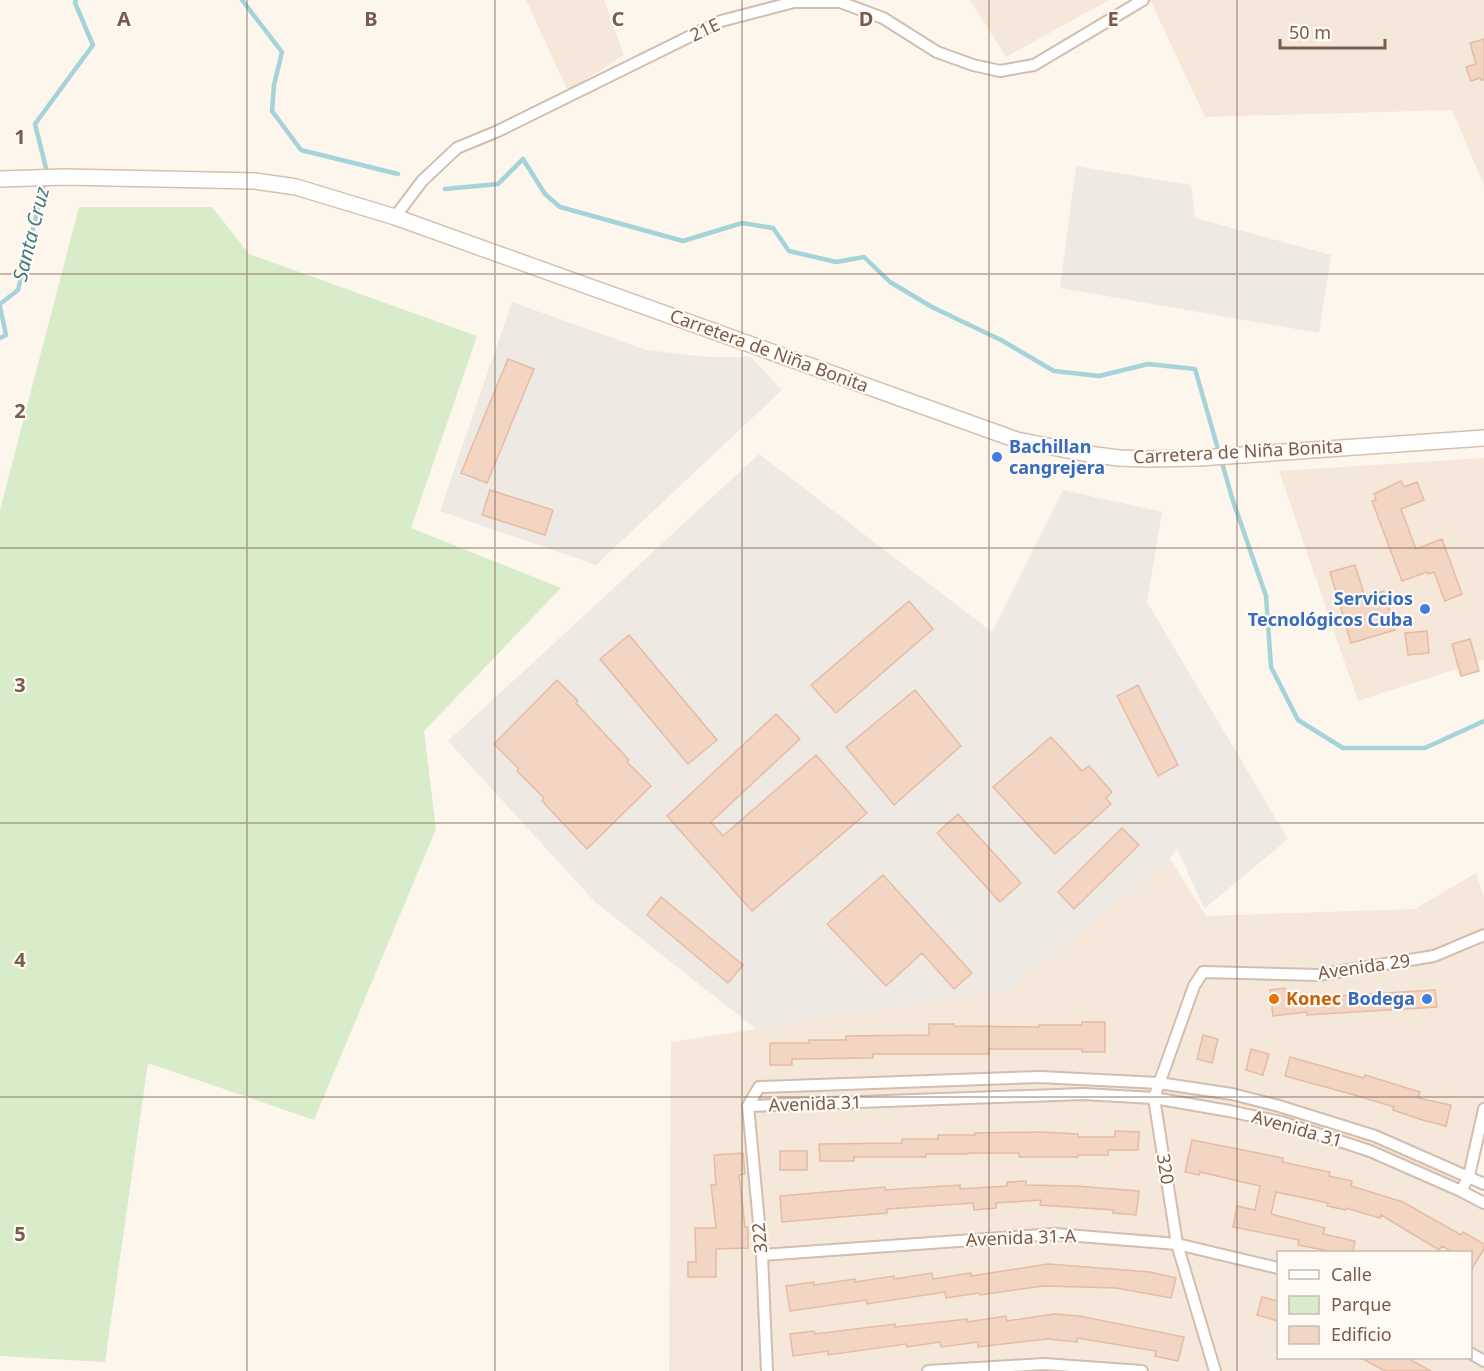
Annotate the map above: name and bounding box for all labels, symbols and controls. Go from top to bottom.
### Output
text: A [117,5,131,32]
text: B [364,5,378,32]
text: C [612,5,625,32]
text: D [859,5,873,32]
text: E [1107,5,1119,32]
street label: 21E [686,12,724,46]
scale bar [1280,12,1385,50]
text: 50 m [1289,20,1331,44]
text: 1 [14,123,26,150]
water label: Santa Cruz [6,184,55,284]
street label: Carretera de Niña Bonita [667,303,872,397]
text: 2 [14,397,26,424]
place label: Bachillan cangrejera [1009,434,1105,479]
street label: Carretera de Niña Bonita [1133,434,1343,468]
marker: Bachillan cangrejera [990,450,1004,464]
place label: Servicios Tecnológicos Cuba [1248,586,1413,631]
marker: Servicios Tecnológicos Cuba [1418,602,1432,616]
text: 3 [14,671,26,698]
text: 4 [14,946,26,973]
street label: Avenida 29 [1316,948,1412,984]
place label: Konec [1286,986,1341,1010]
place label: Bodega [1348,986,1415,1010]
marker: Konec [1267,992,1281,1006]
marker: Bodega [1420,992,1434,1006]
street label: Avenida 31 [768,1089,862,1117]
street label: Avenida 31 [1249,1104,1345,1152]
street label: 320 [1152,1152,1180,1186]
text: 5 [14,1220,26,1247]
street label: 322 [746,1222,772,1255]
street label: Avenida 31-A [965,1223,1077,1251]
legend [1277,1251,1472,1359]
text: Calle [1331,1262,1372,1286]
text: Parque [1331,1292,1391,1316]
text: Edificio [1331,1322,1392,1346]

